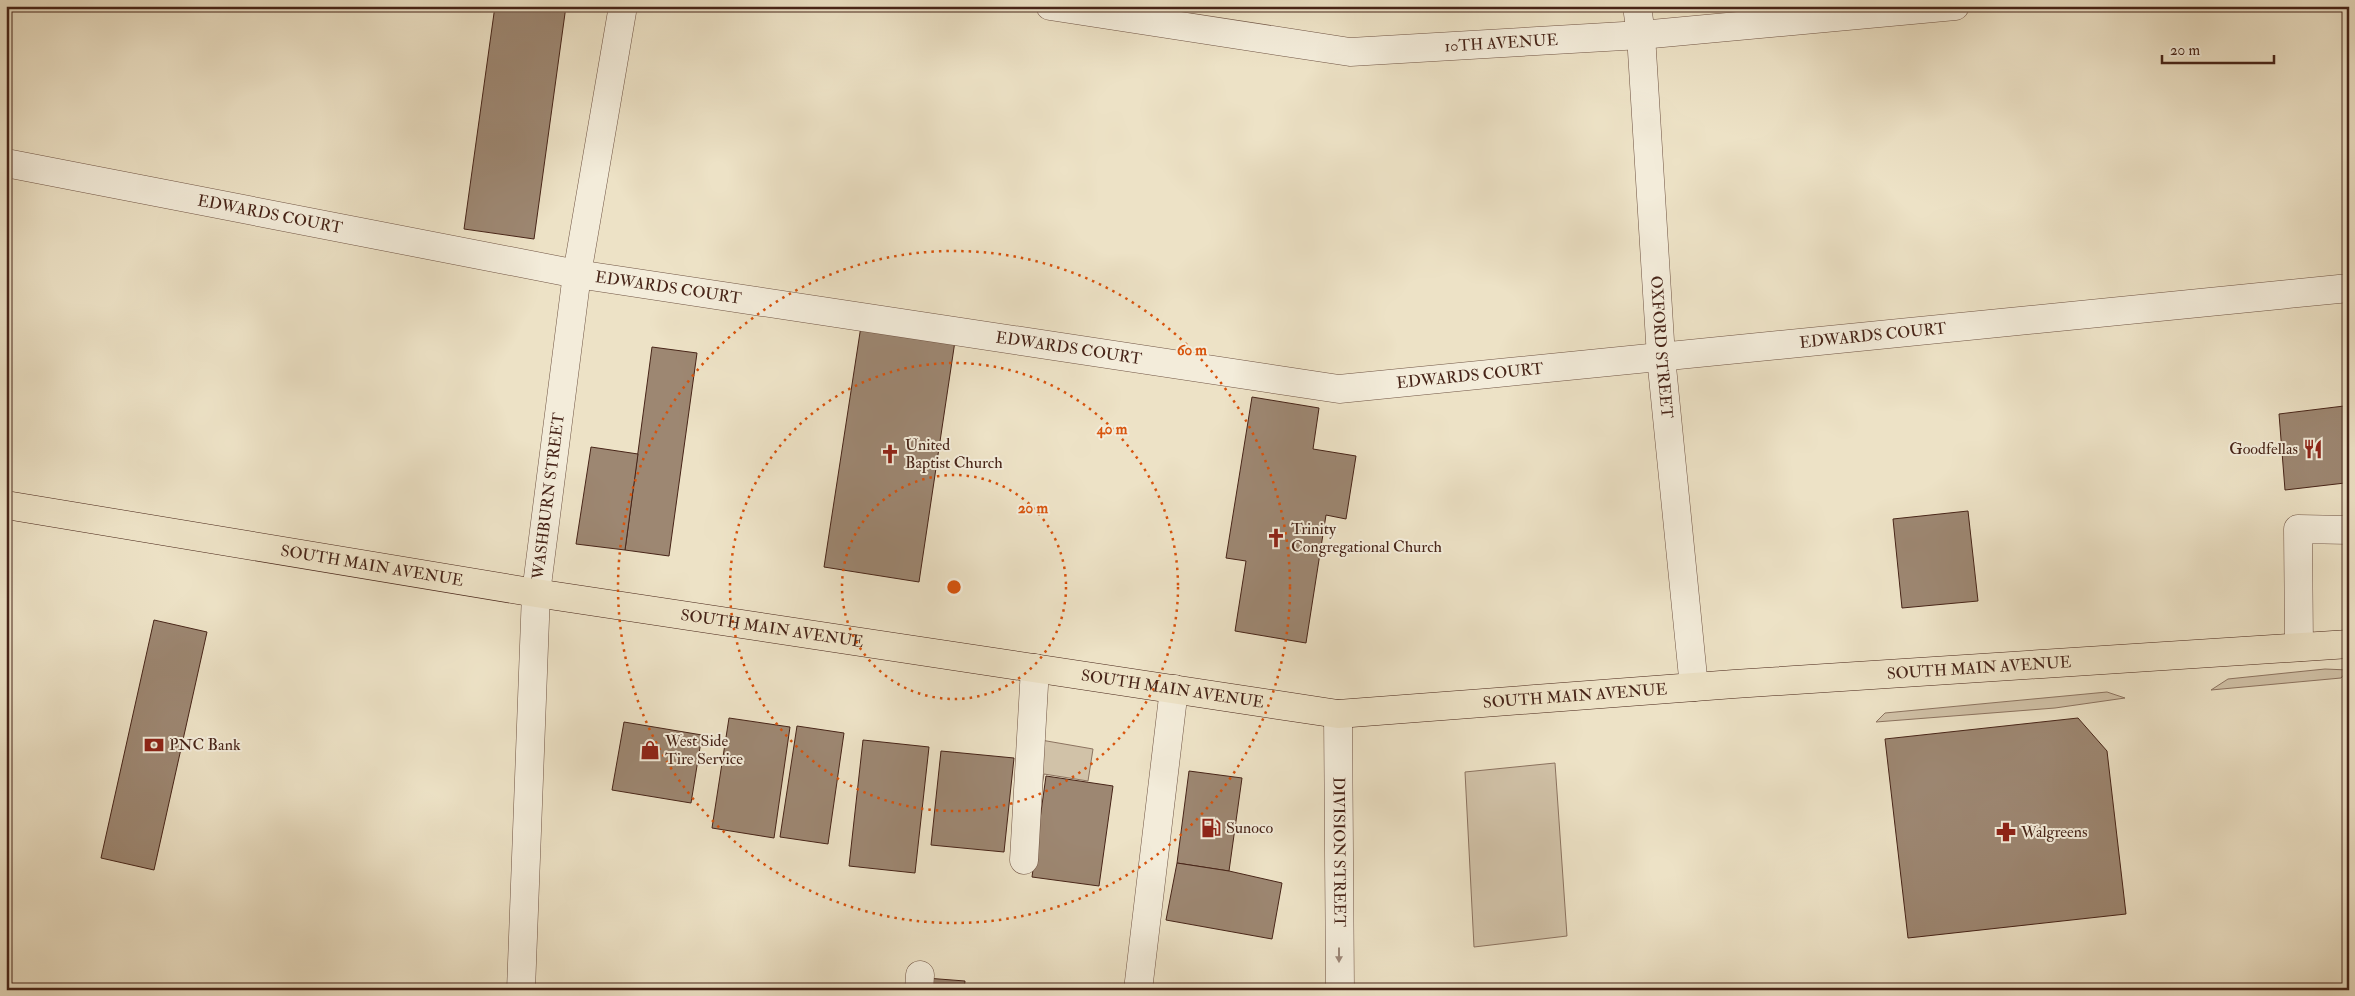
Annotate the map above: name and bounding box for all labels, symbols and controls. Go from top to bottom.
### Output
street label: 10TH AVENUE [1444,30,1558,56]
scale bar [2162,32,2275,64]
text: 20 m [2170,41,2200,60]
street label: EDWARDS COURT [196,190,345,238]
street label: EDWARDS COURT [594,267,743,309]
street label: OXFORD STREET [1646,275,1677,419]
street label: EDWARDS COURT [1799,318,1948,353]
street label: EDWARDS COURT [994,327,1143,369]
text: 60 m [1177,341,1207,360]
street label: EDWARDS COURT [1396,359,1545,393]
street label: WASHBURN STREET [528,412,569,582]
text: 40 m [1096,420,1128,439]
place label: United Baptist Church [905,435,1003,474]
restaurant icon: Goodfellas [2302,438,2324,460]
place label: Goodfellas [2229,439,2298,459]
church icon: United Baptist Church [879,443,901,465]
text: 20 m [1018,499,1048,518]
place label: Trinity Congregational Church [1291,519,1443,557]
church icon: Trinity Congregational Church [1265,527,1287,549]
street label: SOUTH MAIN AVENUE [279,541,465,591]
centre of rings [945,578,963,596]
street label: SOUTH MAIN AVENUE [679,605,865,652]
street label: SOUTH MAIN AVENUE [1886,652,2072,684]
street label: SOUTH MAIN AVENUE [1080,665,1265,713]
street label: SOUTH MAIN AVENUE [1482,679,1668,713]
place label: West Side Tire Service [664,731,743,769]
bank icon: PNC Bank [143,734,165,756]
place label: PNC Bank [169,735,241,755]
shop icon: West Side Tire Service [639,739,661,761]
street label: DIVISION STREET [1328,777,1350,927]
fuel station icon: Sunoco [1200,817,1222,839]
place label: Sunoco [1226,818,1273,838]
pharmacy icon: Walgreens [1995,821,2017,843]
place label: Walgreens [2020,822,2087,842]
one-way arrow [1336,947,1344,963]

